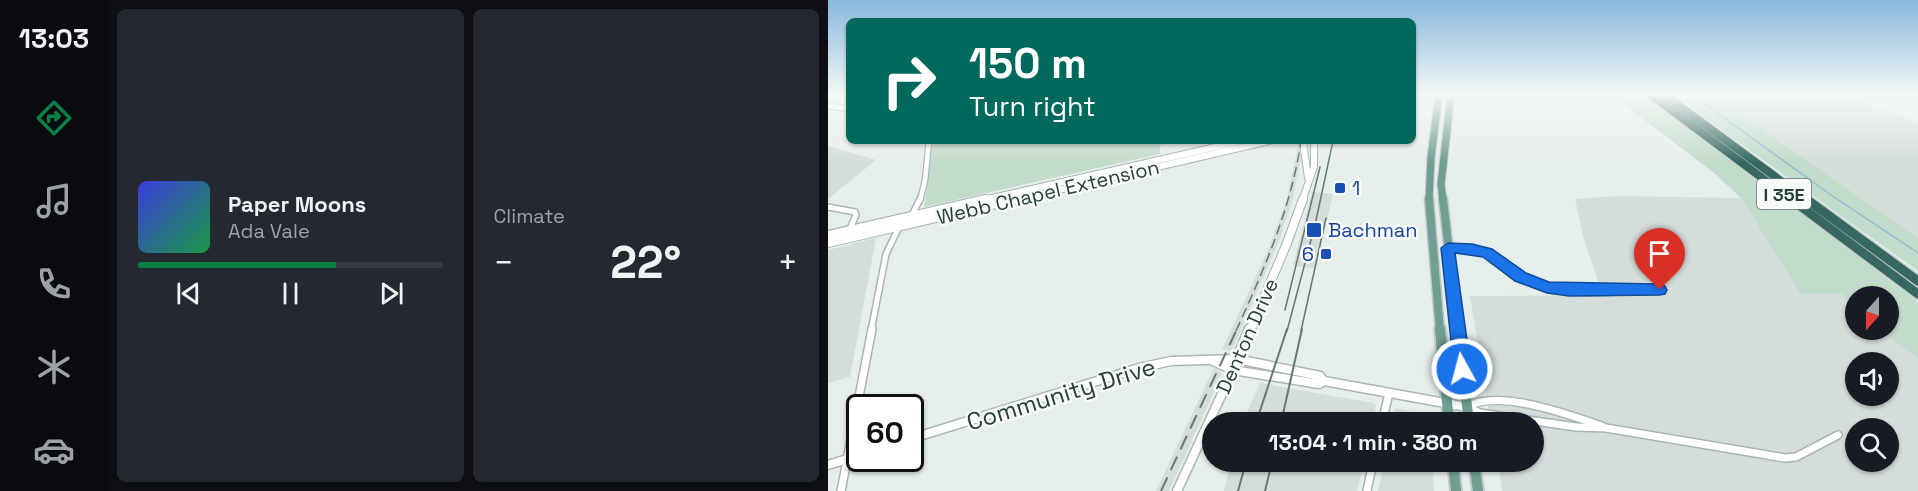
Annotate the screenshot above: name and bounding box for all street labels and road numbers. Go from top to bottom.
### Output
street label: Webb Chapel Extension [934,154,1162,230]
road number: I 35E [1757,179,1811,209]
street label: Denton Drive [1210,274,1284,398]
street label: Community Drive [963,351,1159,437]

